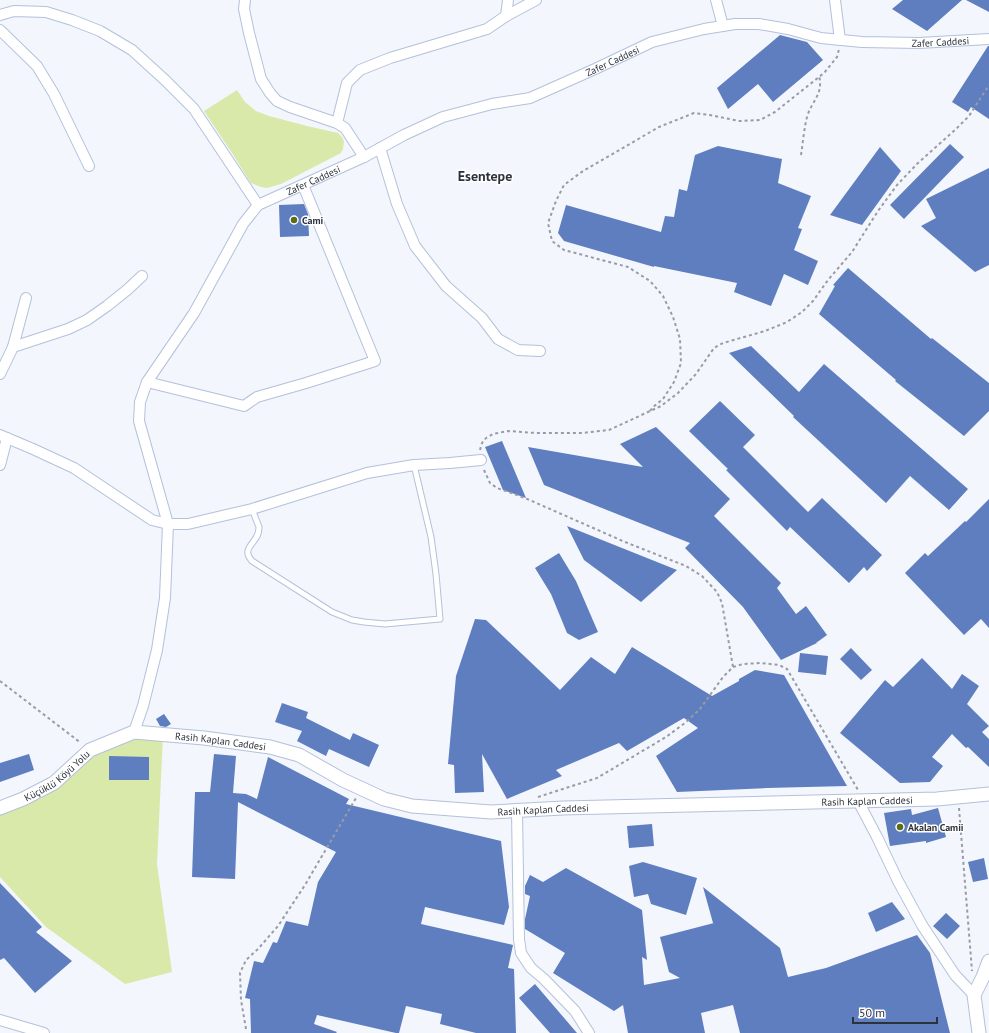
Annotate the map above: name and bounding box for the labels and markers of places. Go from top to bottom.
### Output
place label: Cami [302,214,323,227]
marker: Cami [289,215,299,225]
place label: Akalan Camii [908,821,964,834]
marker: Akalan Camii [895,822,905,832]

